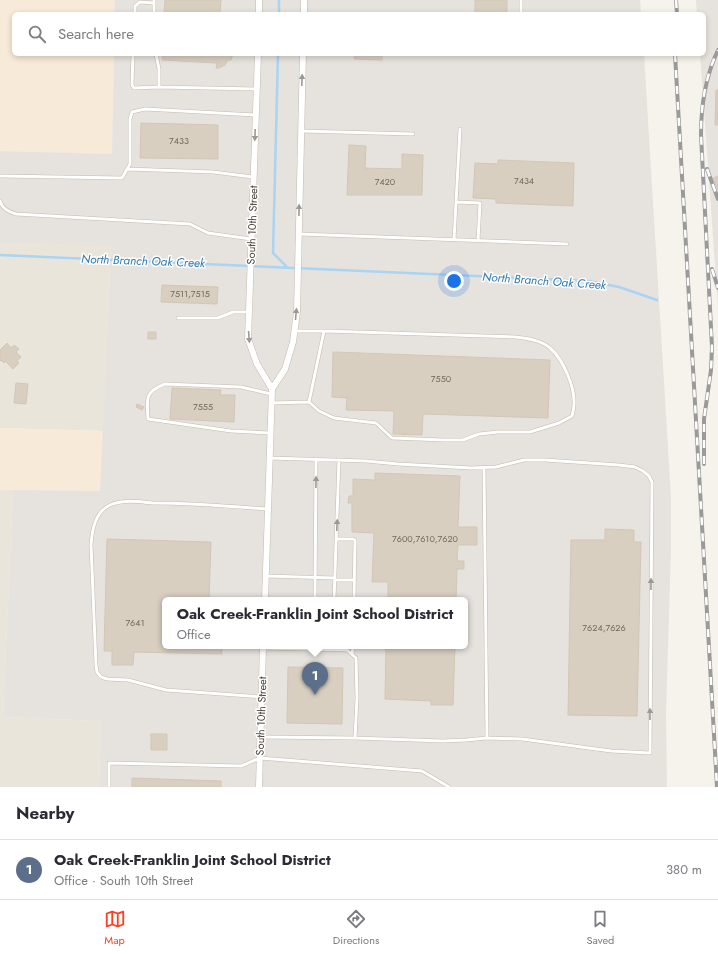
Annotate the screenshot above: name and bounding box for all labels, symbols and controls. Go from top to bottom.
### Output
search box [12,12,706,56]
icon: search [26,23,48,45]
text: Search here [58,23,134,45]
one-way arrow [299,73,305,86]
one-way arrow [252,129,258,142]
house number: 7433 [169,134,189,147]
house number: 7434 [514,174,534,187]
house number: 7420 [375,175,396,188]
street label: South 10th Street [243,185,261,265]
one-way arrow [296,203,302,216]
water label: North Branch Oak Creek [81,250,206,272]
water label: North Branch Oak Creek [482,268,607,294]
your location [444,271,464,291]
house number: 7511,7515 [170,287,210,300]
one-way arrow [293,308,300,320]
one-way arrow [245,331,252,343]
house number: 7550 [431,372,452,385]
house number: 7555 [193,400,213,413]
one-way arrow [313,475,319,488]
one-way arrow [333,519,340,531]
house number: 7600,7610,7620 [392,532,459,545]
one-way arrow [648,577,654,590]
popup [162,597,468,649]
text: Oak Creek-Franklin Joint School District [177,603,453,625]
house number: 7641 [125,616,145,629]
house number: 7624,7626 [582,621,626,634]
text: Office [177,625,211,644]
pin: 1 [302,662,328,695]
street label: South 10th Street [252,676,270,756]
one-way arrow [647,707,653,720]
text: Nearby [16,801,74,825]
text: Oak Creek-Franklin Joint School District [54,849,331,871]
text: 1 [26,860,32,879]
text: 380 m [666,860,702,879]
text: Office · South 10th Street [54,871,193,890]
tab: Map [104,908,126,948]
tab: Directions [333,908,379,948]
tab: Saved [587,908,614,948]

